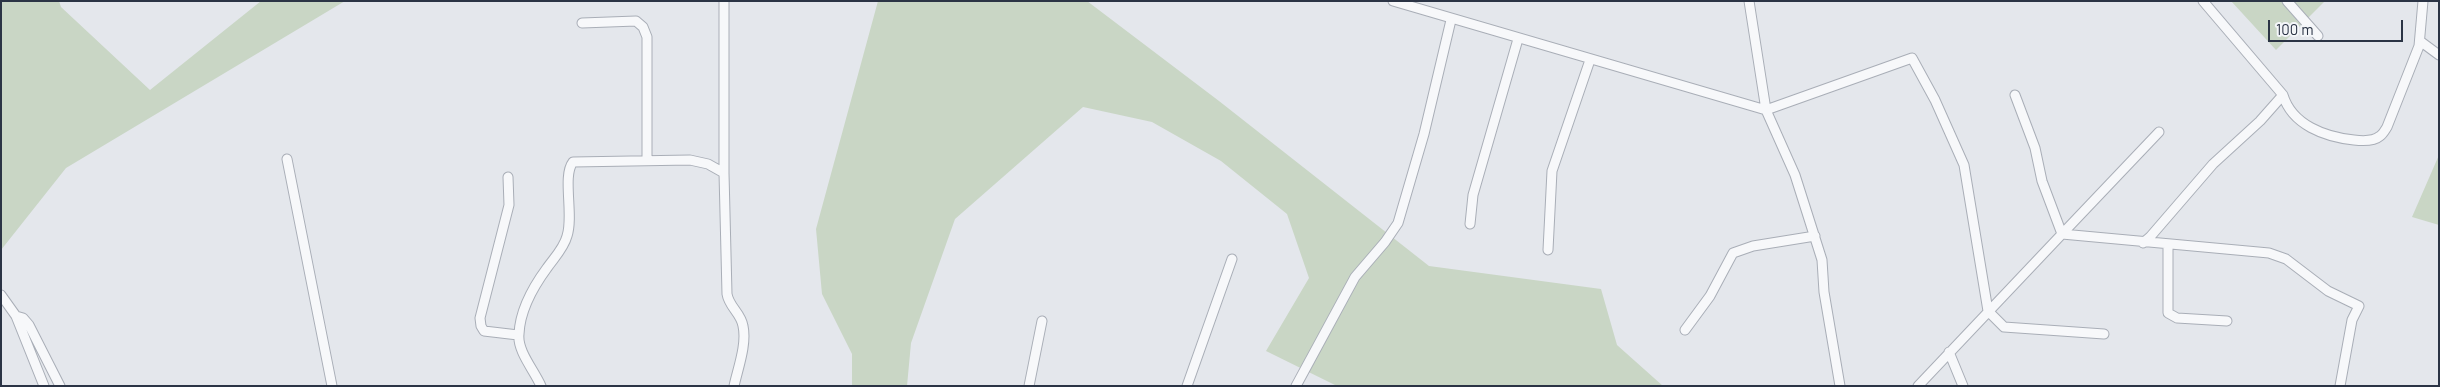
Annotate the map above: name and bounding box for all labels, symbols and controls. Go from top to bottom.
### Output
scale bar [2270,10,2405,42]
text: 100 m [2276,20,2314,38]

